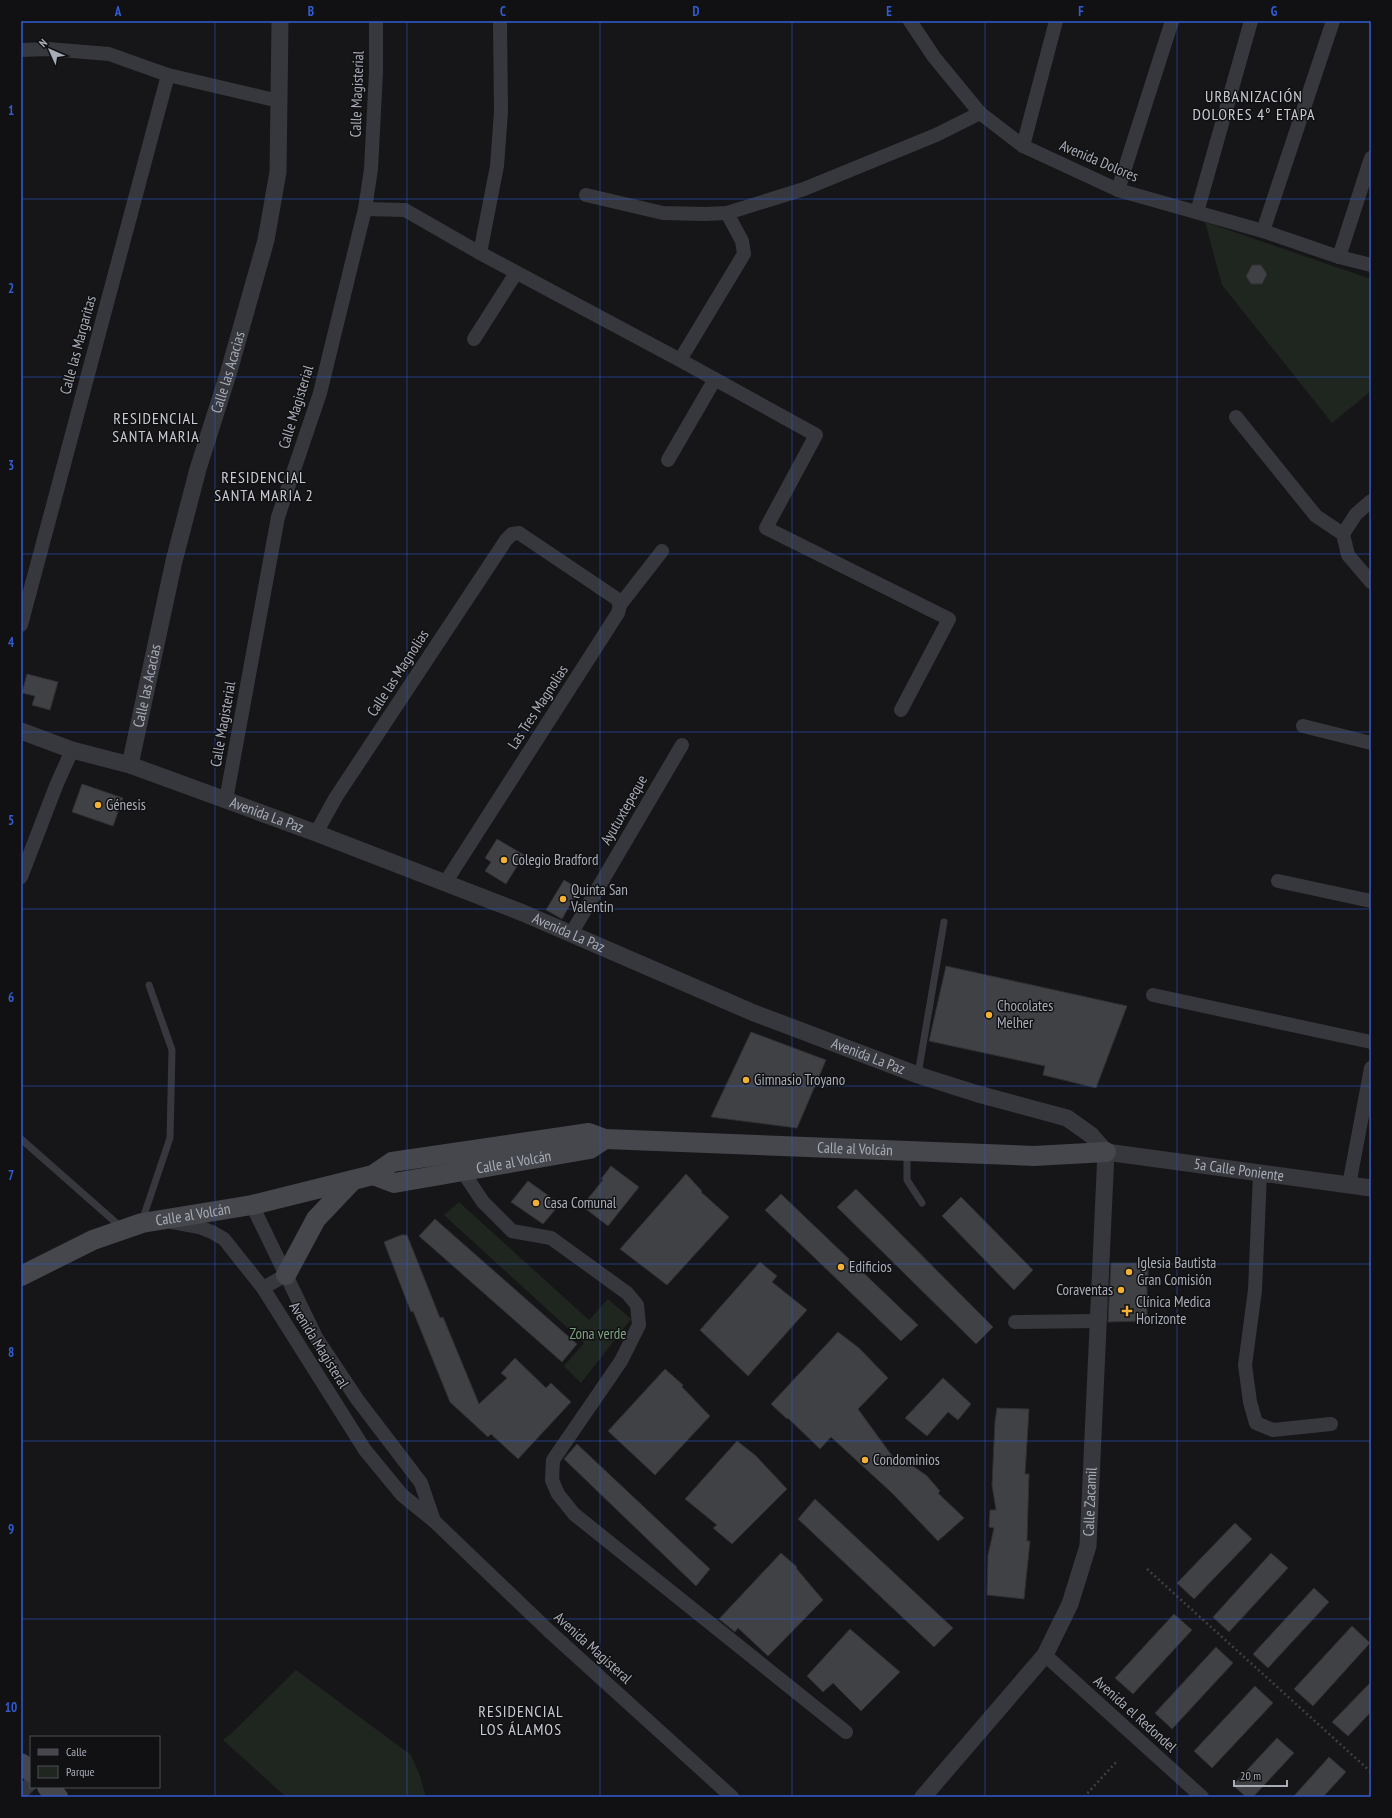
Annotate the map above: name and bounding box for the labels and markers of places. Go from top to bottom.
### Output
place label: Génesis [106,795,146,814]
marker: Génesis [93,800,103,810]
place label: Colegio Bradford [512,850,598,869]
marker: Colegio Bradford [499,855,509,865]
place label: Quinta San Valentin [570,880,628,916]
marker: Quinta San Valentin [558,894,568,904]
place label: Chocolates Melher [997,996,1053,1032]
marker: Chocolates Melher [984,1010,994,1020]
place label: Gimnasio Troyano [754,1070,845,1089]
marker: Gimnasio Troyano [741,1075,751,1085]
place label: Casa Comunal [544,1193,617,1212]
marker: Casa Comunal [531,1198,541,1208]
place label: Iglesia Bautista Gran Comisión [1137,1253,1216,1289]
place label: Edificios [849,1257,892,1276]
marker: Edificios [836,1262,846,1272]
marker: Iglesia Bautista Gran Comisión [1124,1267,1134,1277]
place label: Coraventas [1056,1280,1113,1299]
marker: Coraventas [1116,1285,1126,1295]
place label: Clínica Medica Horizonte [1136,1292,1211,1328]
marker: Clínica Medica Horizonte [1121,1305,1133,1317]
place label: Condominios [873,1450,940,1469]
marker: Condominios [860,1455,870,1465]

